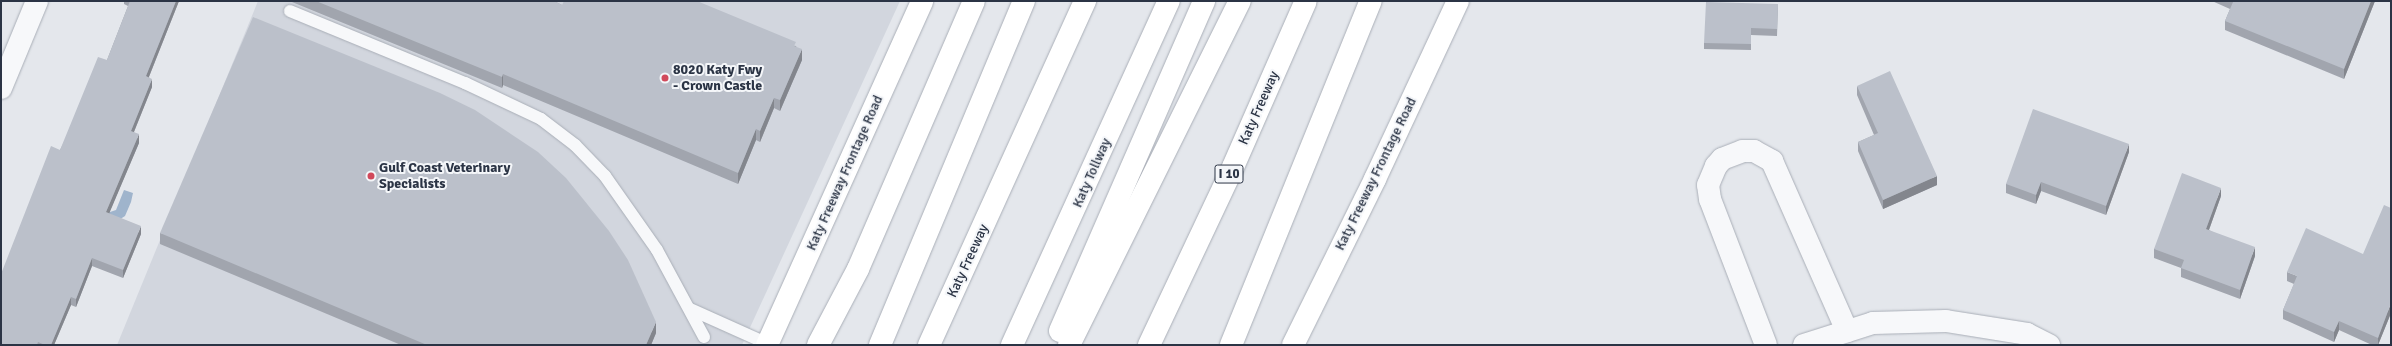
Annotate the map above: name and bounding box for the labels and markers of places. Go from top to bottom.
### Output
place label: 8020 Katy Fwy - Crown Castle [673,62,762,94]
marker: 8020 Katy Fwy - Crown Castle [660,73,670,83]
place label: Gulf Coast Veterinary Specialists [379,160,510,192]
marker: Gulf Coast Veterinary Specialists [366,171,376,181]

